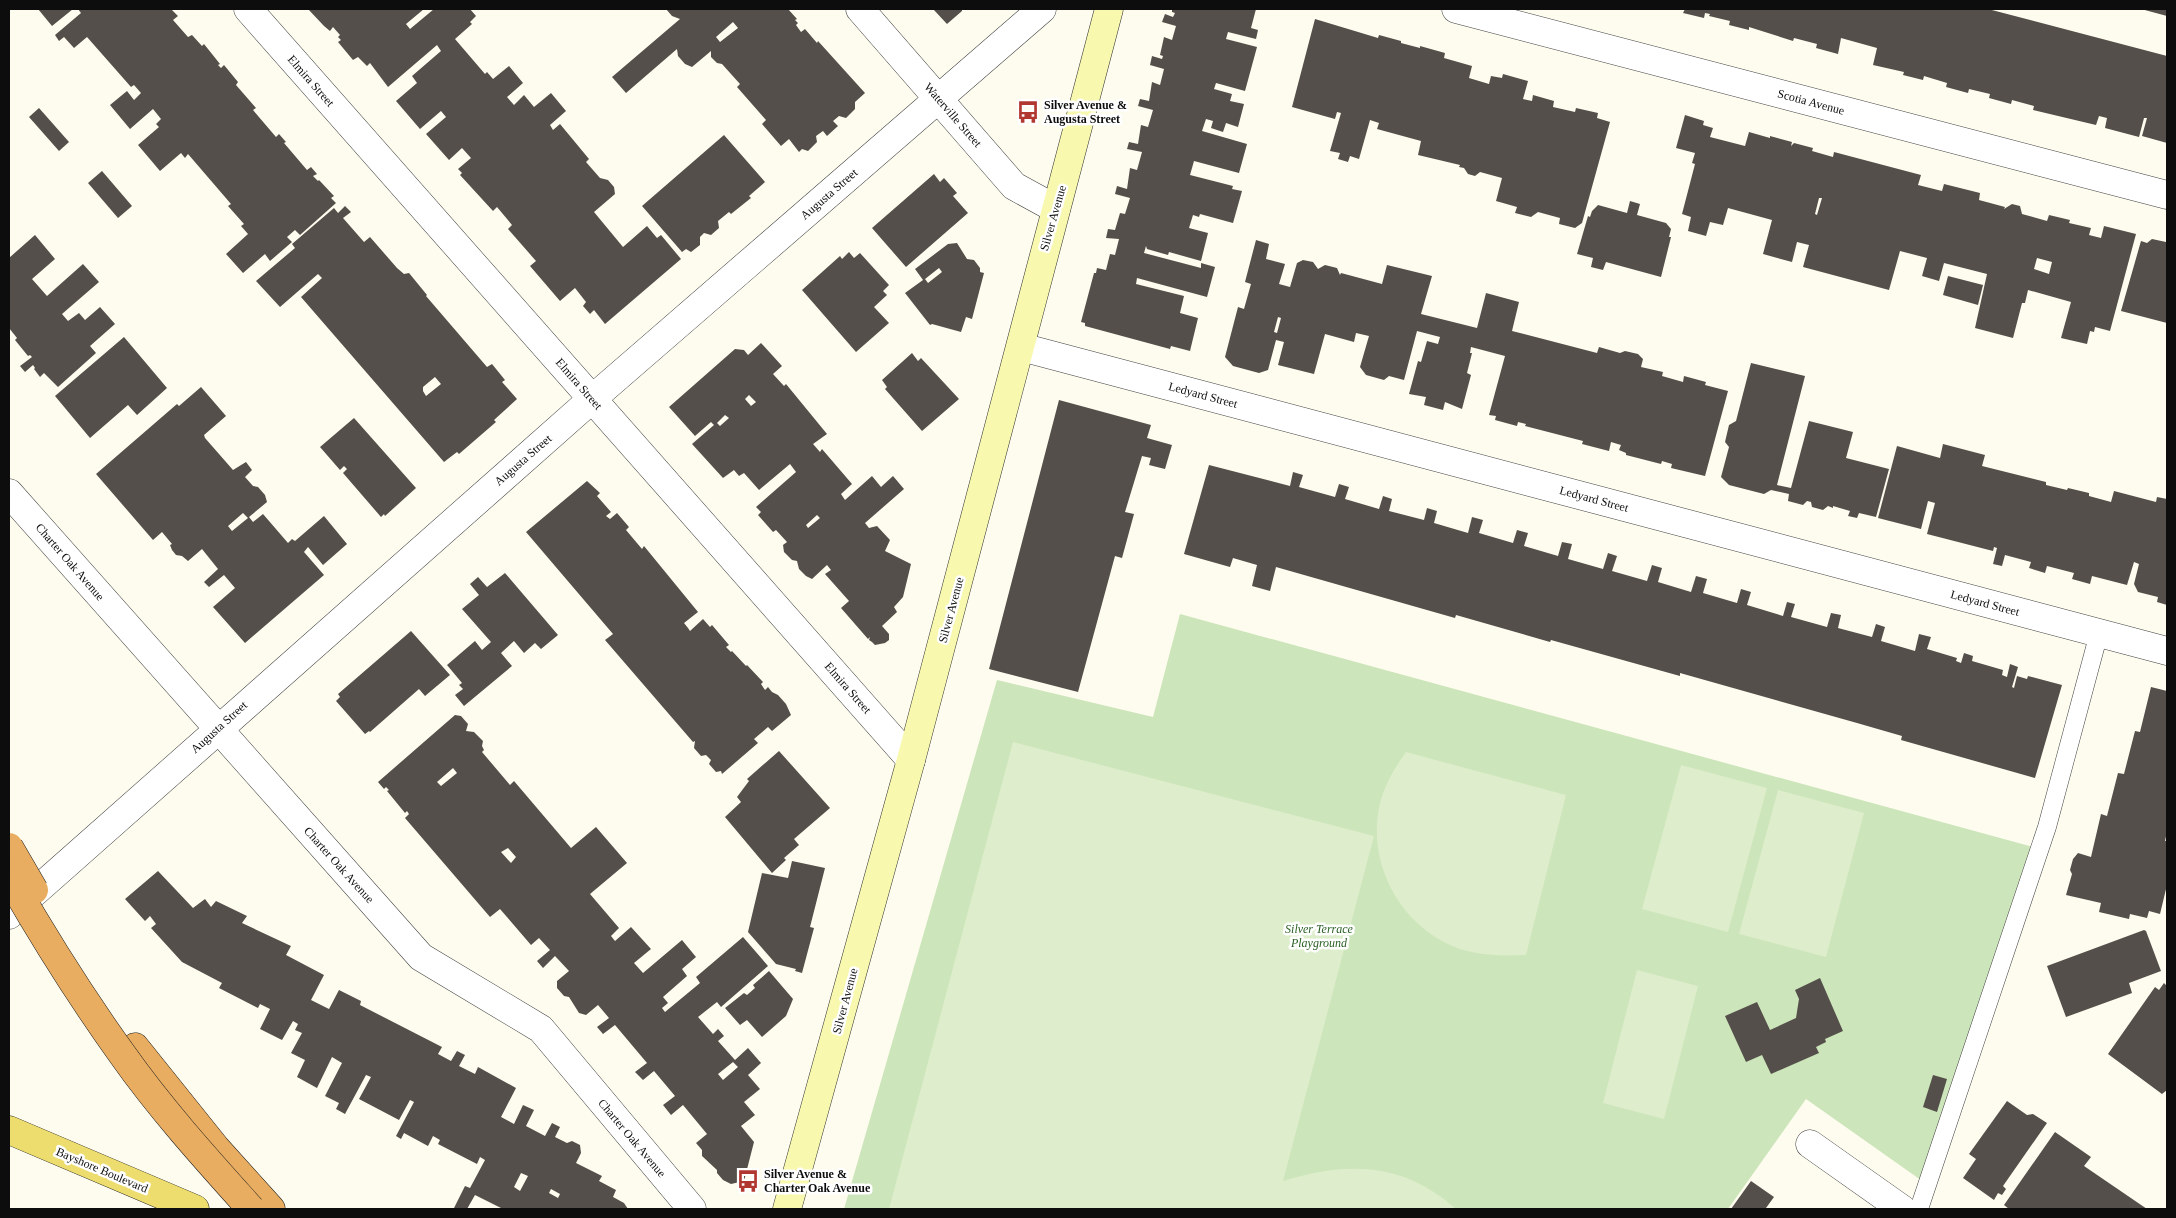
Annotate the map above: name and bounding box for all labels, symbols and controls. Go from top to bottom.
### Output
street label: Elmira Street [285,52,338,110]
street label: Waterville Street [921,80,985,151]
street label: Scotia Avenue [1776,86,1846,118]
place label: Silver Avenue & Augusta Street [1044,98,1127,126]
bus stop icon: Silver Avenue & Augusta Street [1015,99,1041,125]
street label: Augusta Street [798,165,861,223]
street label: Silver Avenue [1037,184,1069,252]
street label: Elmira Street [553,355,606,413]
street label: Ledyard Street [1167,379,1240,411]
street label: Augusta Street [492,431,555,489]
street label: Ledyard Street [1558,483,1631,515]
street label: Charter Oak Avenue [33,521,107,603]
street label: Silver Avenue [936,576,966,644]
street label: Ledyard Street [1949,587,2022,619]
street label: Elmira Street [822,659,875,717]
street label: Augusta Street [188,698,251,756]
street label: Charter Oak Avenue [301,824,377,906]
park label: Silver Terrace Playground [1285,922,1354,950]
street label: Silver Avenue [830,967,860,1035]
street label: Charter Oak Avenue [595,1096,669,1180]
street label: Bayshore Boulevard [54,1144,150,1196]
place label: Silver Avenue & Charter Oak Avenue [764,1167,871,1195]
bus stop icon: Silver Avenue & Charter Oak Avenue [735,1168,761,1194]

